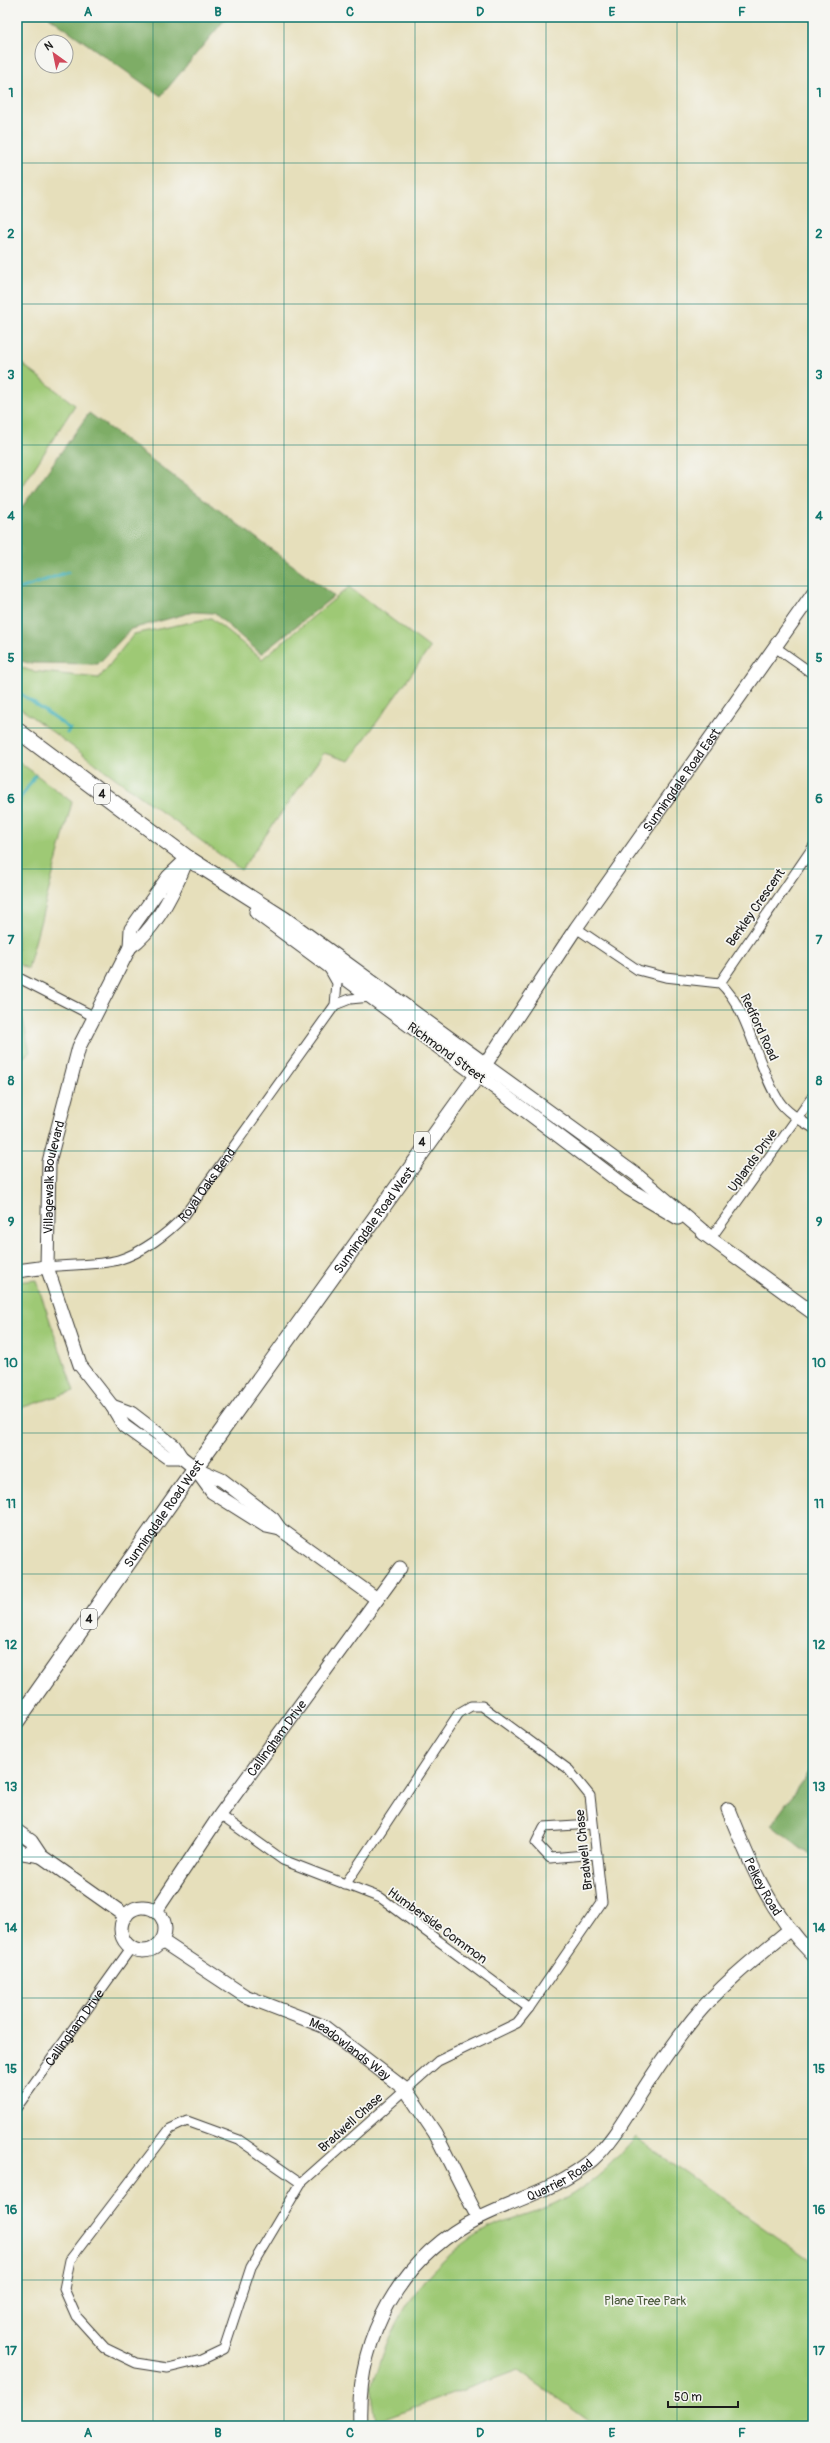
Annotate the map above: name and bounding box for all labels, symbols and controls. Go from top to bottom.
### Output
text: A [84,4,93,20]
text: B [214,4,222,20]
text: C [346,4,354,20]
text: D [476,4,484,20]
text: E [609,4,616,20]
text: F [738,4,746,20]
north arrow [34,34,74,74]
text: N [42,38,56,54]
text: 1 [8,85,14,101]
text: 1 [816,85,822,101]
text: 2 [7,226,15,242]
text: 2 [815,226,823,242]
text: 3 [7,367,15,383]
text: 3 [815,367,823,383]
text: 4 [7,508,15,524]
text: 4 [815,508,823,524]
text: 5 [7,650,15,666]
text: 5 [815,650,823,666]
street label: Sunningdale Road East [640,725,724,835]
road number: 4 [94,784,110,804]
text: 6 [7,791,15,807]
text: 6 [815,791,823,807]
street label: Berkley Crescent [723,865,789,950]
text: 7 [8,932,15,948]
text: 7 [816,932,823,948]
street label: Redford Road [737,991,782,1064]
street label: Richmond Street [404,1019,489,1087]
text: 8 [8,1073,15,1089]
text: 8 [816,1073,823,1089]
street label: Villagewalk Boulevard [41,1119,68,1234]
street label: Uplands Drive [725,1126,781,1195]
road number: 4 [414,1132,430,1152]
street label: Royal Oaks Bend [175,1145,239,1226]
street label: Sunningdale Road West [330,1163,419,1277]
text: 9 [8,1214,15,1230]
text: 9 [816,1214,823,1230]
text: 10 [4,1355,18,1371]
text: 10 [812,1355,826,1371]
street label: Sunningdale Road West [121,1456,208,1571]
text: 11 [6,1496,16,1512]
text: 11 [814,1496,824,1512]
road number: 4 [81,1609,97,1629]
text: 12 [5,1637,17,1653]
text: 12 [813,1637,825,1653]
street label: Callingham Drive [244,1696,311,1780]
text: 13 [5,1779,17,1795]
text: 13 [813,1779,825,1795]
street label: Bradwell Chase [572,1808,596,1891]
street label: Pelkey Road [740,1855,785,1919]
street label: Humberside Common [385,1884,490,1967]
text: 14 [5,1920,18,1936]
text: 14 [813,1920,826,1936]
street label: Callingham Drive [42,1986,108,2070]
street label: Meadowlands Way [307,2014,394,2084]
text: 15 [5,2061,17,2077]
text: 15 [813,2061,825,2077]
street label: Bradwell Chase [315,2089,387,2156]
street label: Quarrier Road [524,2156,596,2205]
text: 16 [5,2202,18,2218]
text: 16 [813,2202,826,2218]
park label: Plane Tree Park [604,2293,687,2309]
text: 17 [5,2343,17,2359]
text: 17 [813,2343,825,2359]
scale bar [668,2383,738,2409]
text: 50 m [674,2390,702,2405]
text: A [84,2425,93,2441]
text: B [214,2425,222,2441]
text: C [346,2425,354,2441]
text: D [476,2425,484,2441]
text: E [609,2425,616,2441]
text: F [738,2425,746,2441]

